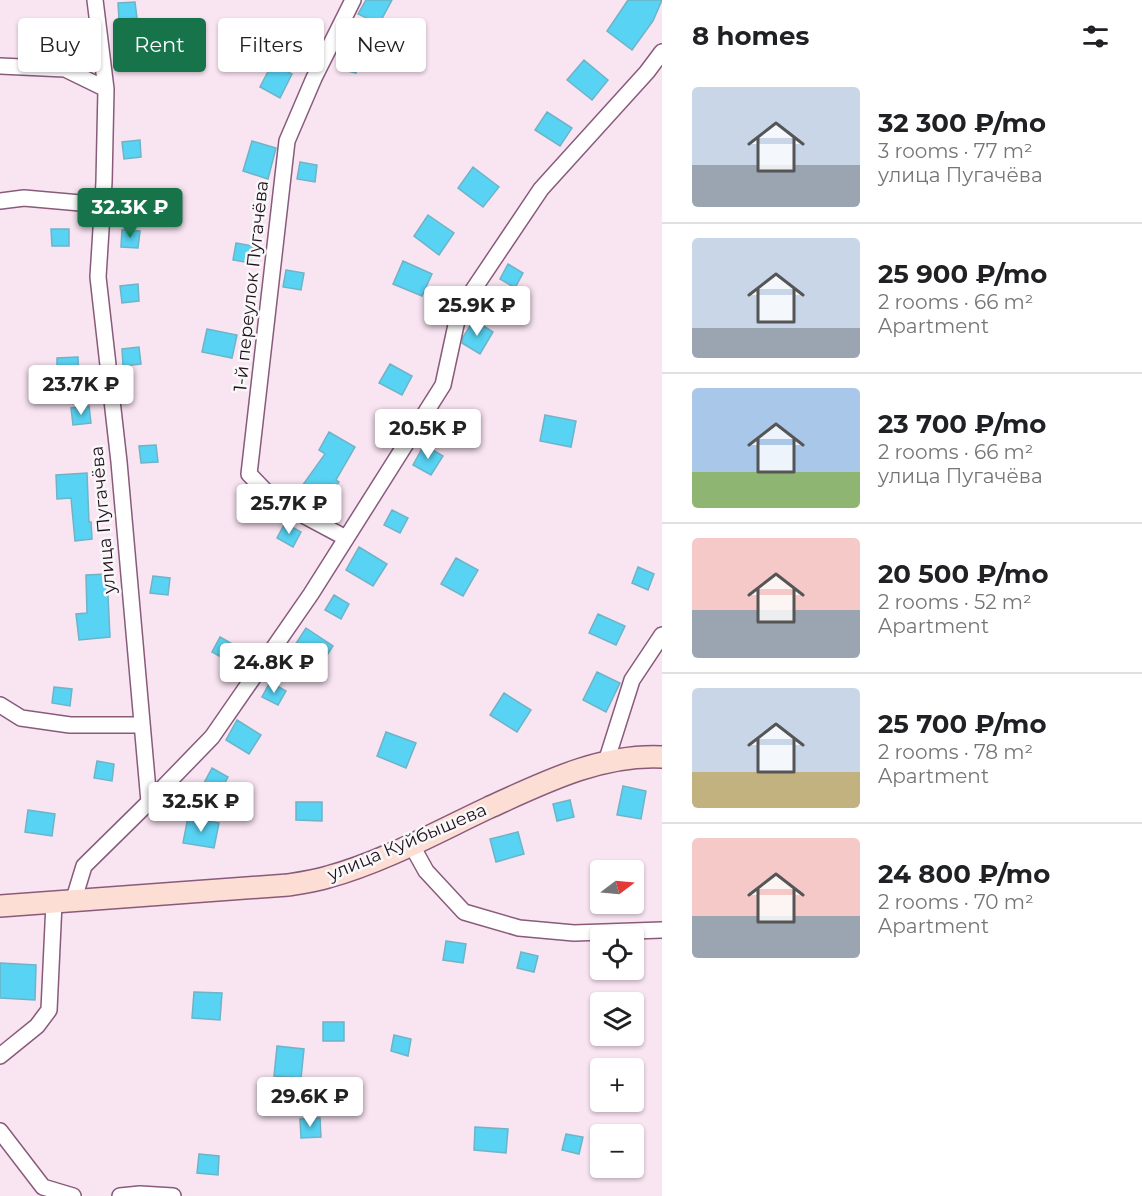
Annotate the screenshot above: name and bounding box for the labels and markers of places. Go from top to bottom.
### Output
pin: 32.3K ₽ [75,188,185,239]
pin: 25.9K ₽ [422,286,532,337]
pin: 23.7K ₽ [26,365,136,416]
pin: 20.5K ₽ [373,409,483,460]
pin: 25.7K ₽ [234,484,344,535]
pin: 24.8K ₽ [219,643,329,694]
pin: 32.5K ₽ [146,782,256,833]
pin: 29.6K ₽ [255,1077,365,1128]

